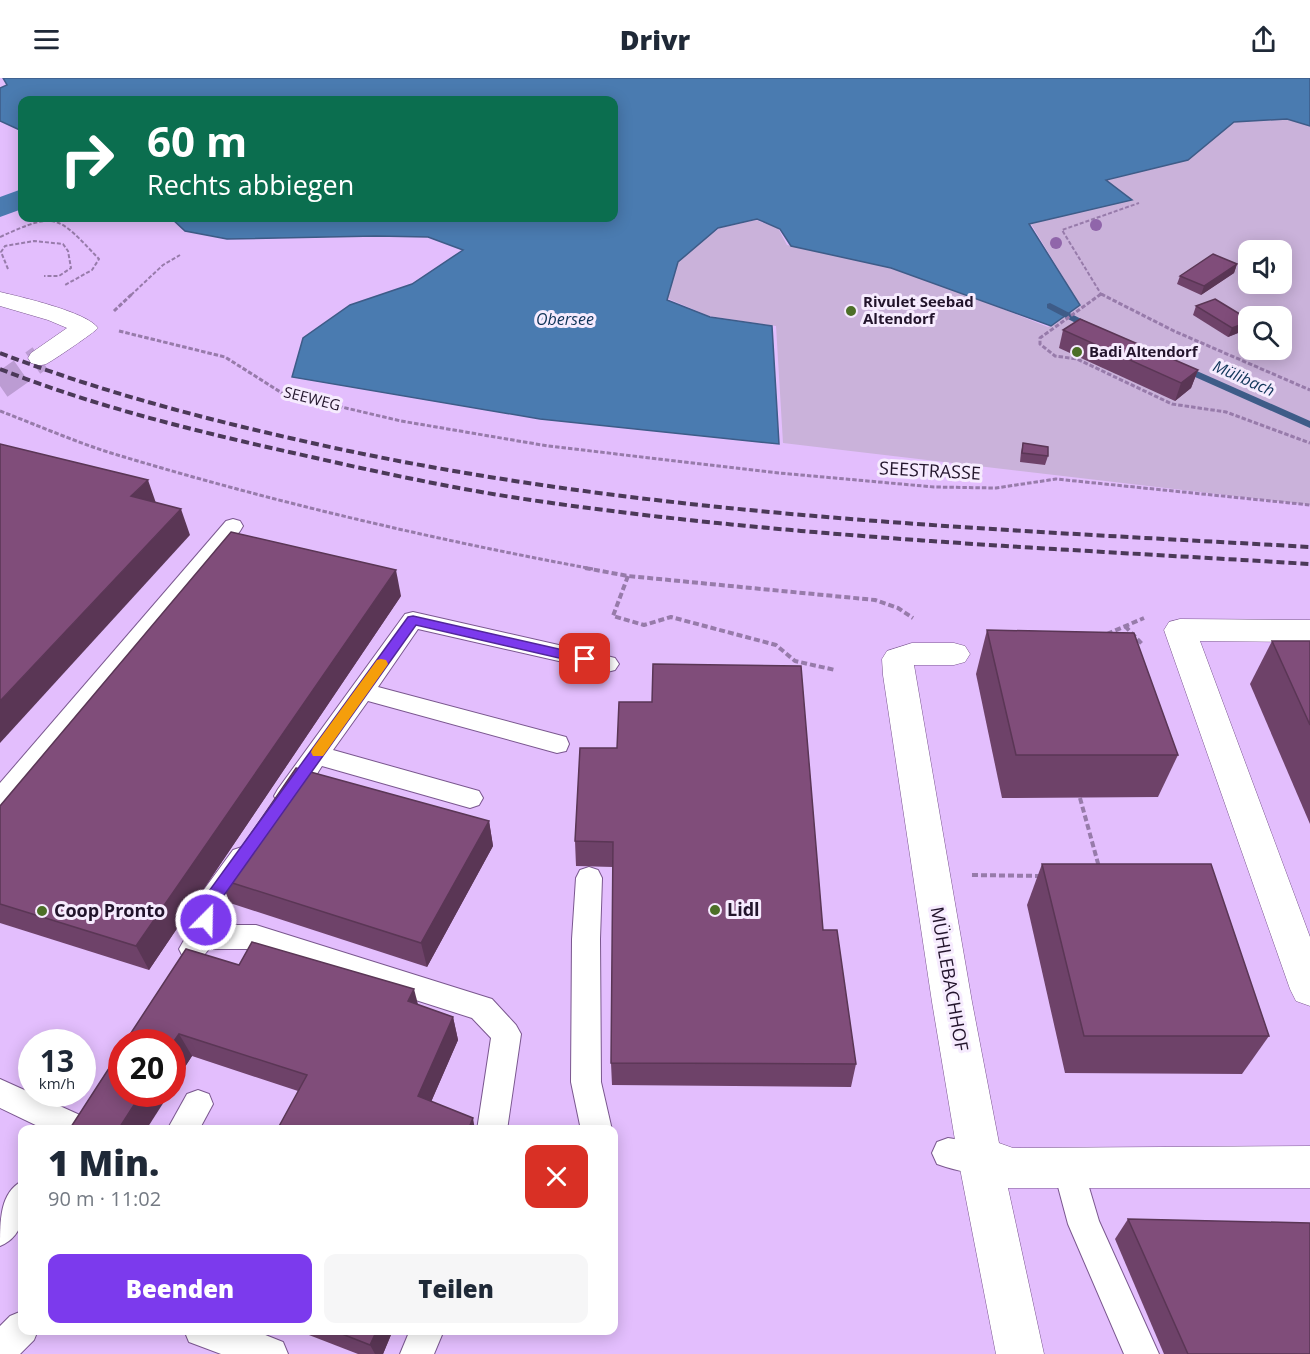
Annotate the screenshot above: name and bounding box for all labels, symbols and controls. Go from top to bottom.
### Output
text: Drivr [620,21,690,58]
icon: menu [30,23,63,56]
icon: share [1247,23,1280,56]
text: 60 m [147,112,247,169]
icon: right [48,120,126,198]
text: Rechts abbiegen [147,166,354,203]
map controls [1238,240,1292,360]
button: sound [1238,240,1292,294]
place label: Rivulet Seebad Altendorf [863,291,974,328]
marker: Rivulet Seebad Altendorf [844,304,858,318]
button: search [1238,306,1292,360]
water label: Obersee [536,308,594,330]
place label: Badi Altendorf [1089,341,1199,361]
marker: Badi Altendorf [1070,345,1084,359]
water label: Mülibach [1210,355,1278,401]
street label: SEEWEG [282,381,343,415]
street label: SEESTRASSE [879,455,982,485]
pin [559,633,610,684]
icon: arrive [568,642,601,675]
position arrow [174,888,238,952]
place label: Lidl [727,897,760,921]
place label: Coop Pronto [54,898,165,922]
marker: Lidl [708,903,722,917]
marker: Coop Pronto [35,904,49,918]
street label: MÜHLEBACHHOF [925,905,974,1053]
speed limit sign: 20 [108,1029,186,1107]
text: 13 [40,1040,74,1081]
text: km/h [39,1073,75,1093]
text: 1 Min. [48,1138,159,1187]
button: close [525,1145,588,1208]
text: 90 m · 11:02 [48,1185,161,1212]
button: Beenden [48,1254,312,1323]
button: Teilen [324,1254,588,1323]

